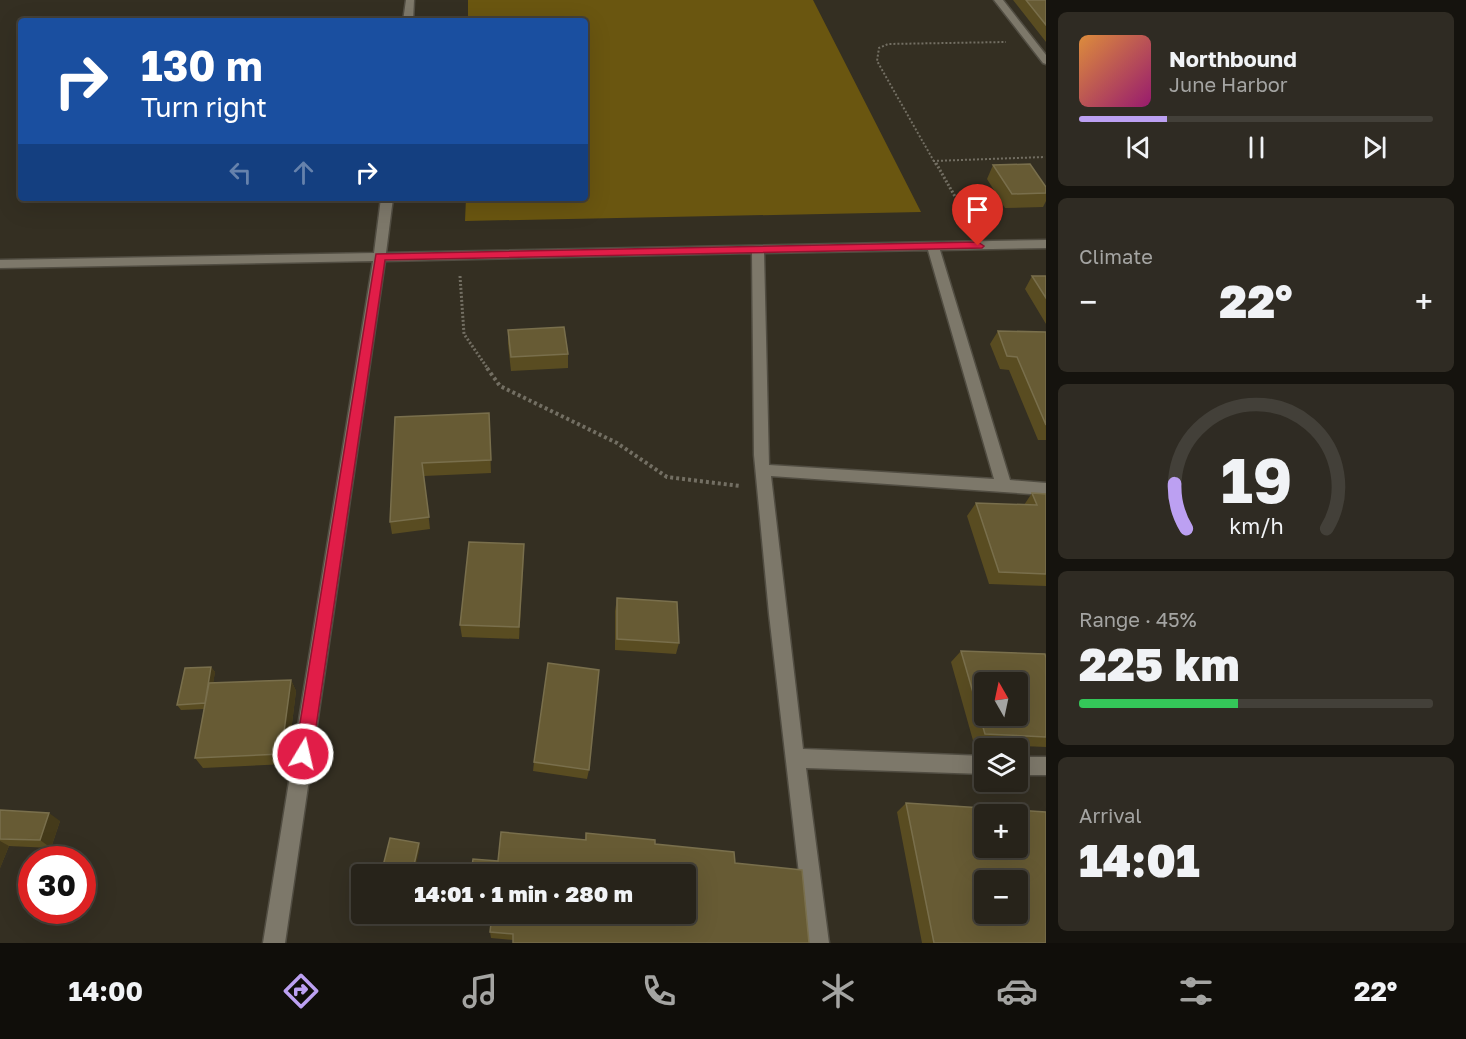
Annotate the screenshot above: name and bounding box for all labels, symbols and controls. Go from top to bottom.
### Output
text: 130 m [141,40,263,90]
icon: right [42,42,120,120]
text: Northbound [1169,45,1297,72]
text: June Harbor [1169,72,1288,96]
text: Turn right [141,91,267,123]
icon: previous [1122,131,1155,164]
icon: pause [1240,131,1273,164]
icon: next [1358,131,1391,164]
icon: left [224,156,257,189]
icon: ahead [287,156,320,189]
icon: right [350,156,383,189]
pin [952,184,1003,246]
icon: arrive [961,193,994,226]
text: Climate [1079,244,1153,268]
text: 22° [1219,274,1293,328]
text: − [1079,282,1097,321]
text: + [1415,282,1433,321]
text: 19 [1220,442,1292,517]
text: km/h [1229,513,1283,539]
text: Range · 45% [1079,607,1197,631]
text: 225 km [1079,637,1240,691]
north arrow [974,672,1028,726]
map controls [974,672,1028,924]
position arrow [271,722,335,786]
button: layers [974,738,1028,792]
text: Arrival [1079,803,1142,827]
button: + [974,804,1028,858]
text: 14:01 [1079,833,1200,887]
speed limit sign: 30 [18,846,96,924]
button: − [974,870,1028,924]
text: 14:01 · 1 min · 280 m [414,880,633,907]
icon: directions [280,970,322,1012]
icon: music [459,970,501,1012]
icon: phone [638,970,680,1012]
icon: climate [817,970,859,1012]
icon: car [996,970,1038,1012]
icon: filters [1175,970,1217,1012]
text: 14:00 [68,975,143,1007]
text: 22° [1354,975,1397,1007]

